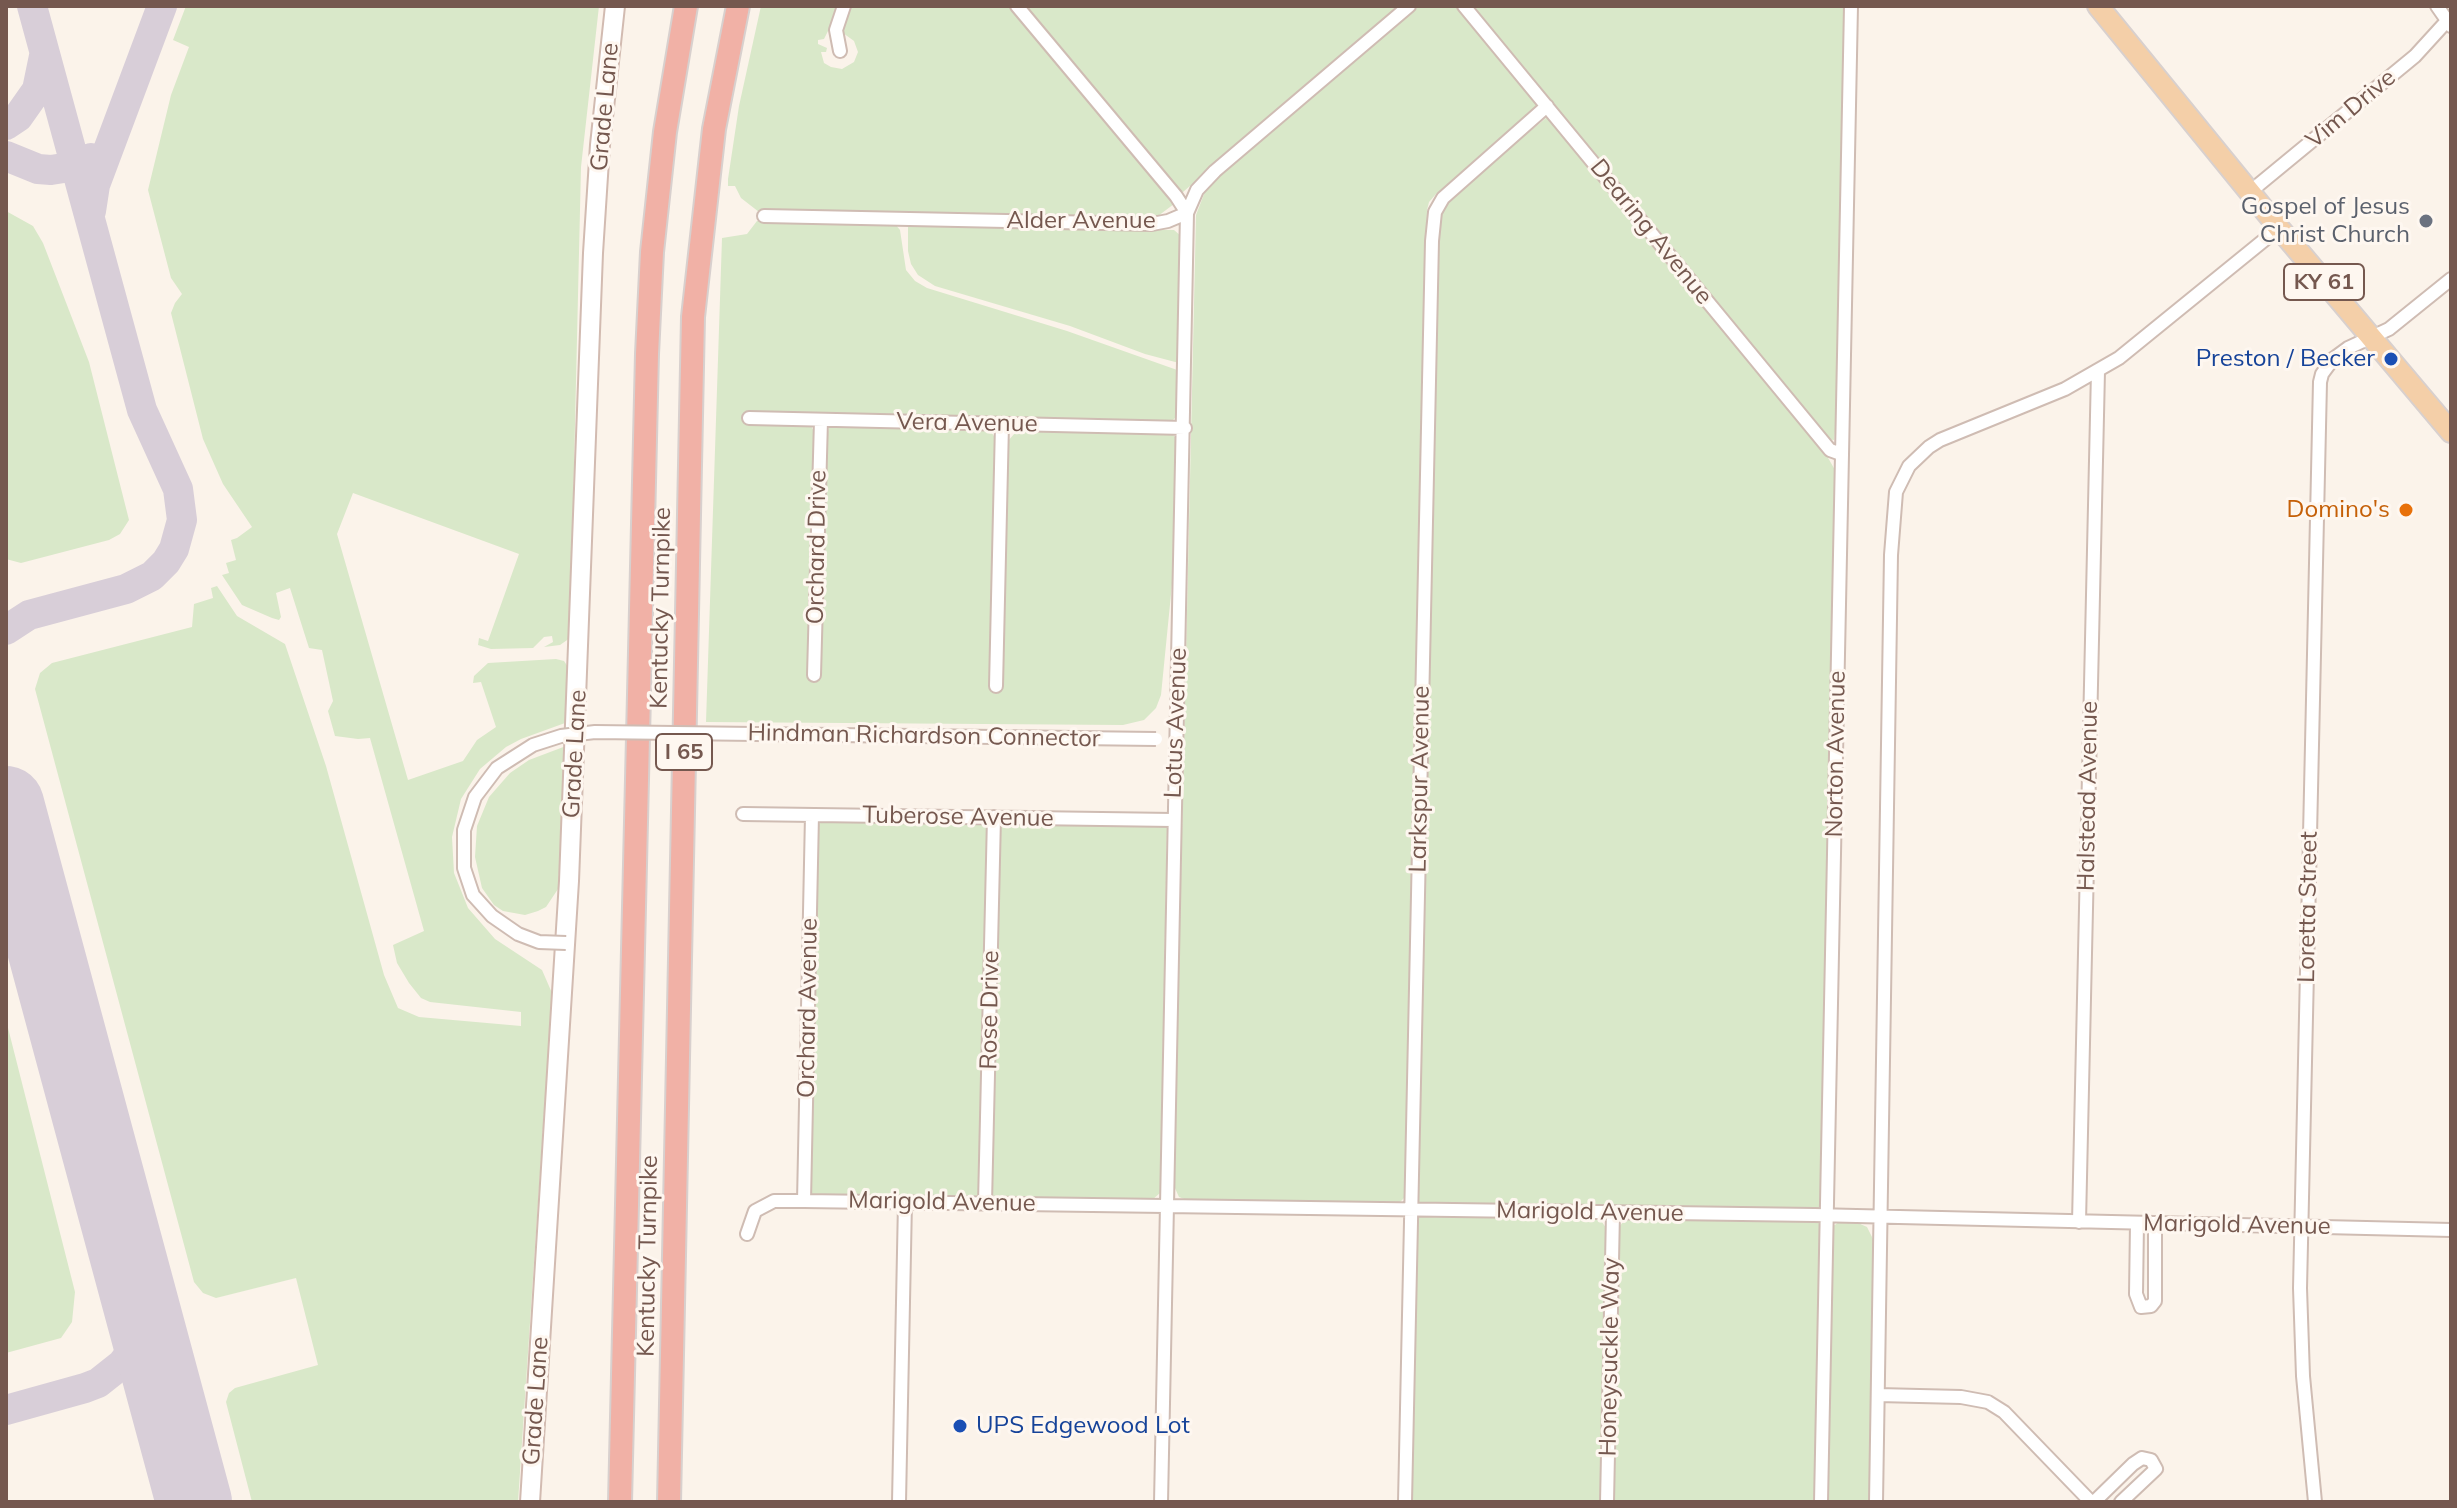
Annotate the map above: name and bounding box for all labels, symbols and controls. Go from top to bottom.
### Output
street label: Grade Lane [585,42,625,172]
street label: Vim Drive [2300,63,2402,155]
street label: Dearing Avenue [1584,154,1718,310]
place label: Gospel of Jesus Christ Church [2241,193,2410,249]
street label: Alder Avenue [1006,207,1156,235]
marker: Gospel of Jesus Christ Church [2417,212,2435,230]
road number: KY 61 [2284,264,2364,300]
place label: Preston / Becker [2196,345,2375,373]
marker: Preston / Becker [2382,350,2400,368]
street label: Vera Avenue [896,407,1038,439]
street label: Orchard Drive [801,469,833,625]
place label: Domino's [2287,496,2390,524]
marker: Domino's [2397,501,2415,519]
street label: Kentucky Turnpike [645,507,677,709]
street label: Lotus Avenue [1159,647,1193,799]
street label: Norton Avenue [1820,670,1852,838]
street label: Larkspur Avenue [1404,685,1436,873]
street label: Grade Lane [557,689,593,819]
street label: Halstead Avenue [2072,701,2104,891]
street label: Hindman Richardson Connector [747,719,1101,753]
road number: I 65 [656,734,712,770]
street label: Tuberose Avenue [862,801,1054,833]
street label: Loretta Street [2292,831,2324,983]
street label: Orchard Avenue [792,918,824,1098]
street label: Rose Drive [975,950,1005,1070]
street label: Kentucky Turnpike [632,1155,664,1357]
street label: Marigold Avenue [848,1186,1036,1218]
street label: Marigold Avenue [1496,1196,1684,1228]
street label: Marigold Avenue [2143,1209,2331,1241]
street label: Honeysuckle Way [1594,1257,1626,1457]
street label: Grade Lane [517,1336,555,1466]
place label: UPS Edgewood Lot [976,1412,1190,1440]
marker: UPS Edgewood Lot [951,1417,969,1435]

